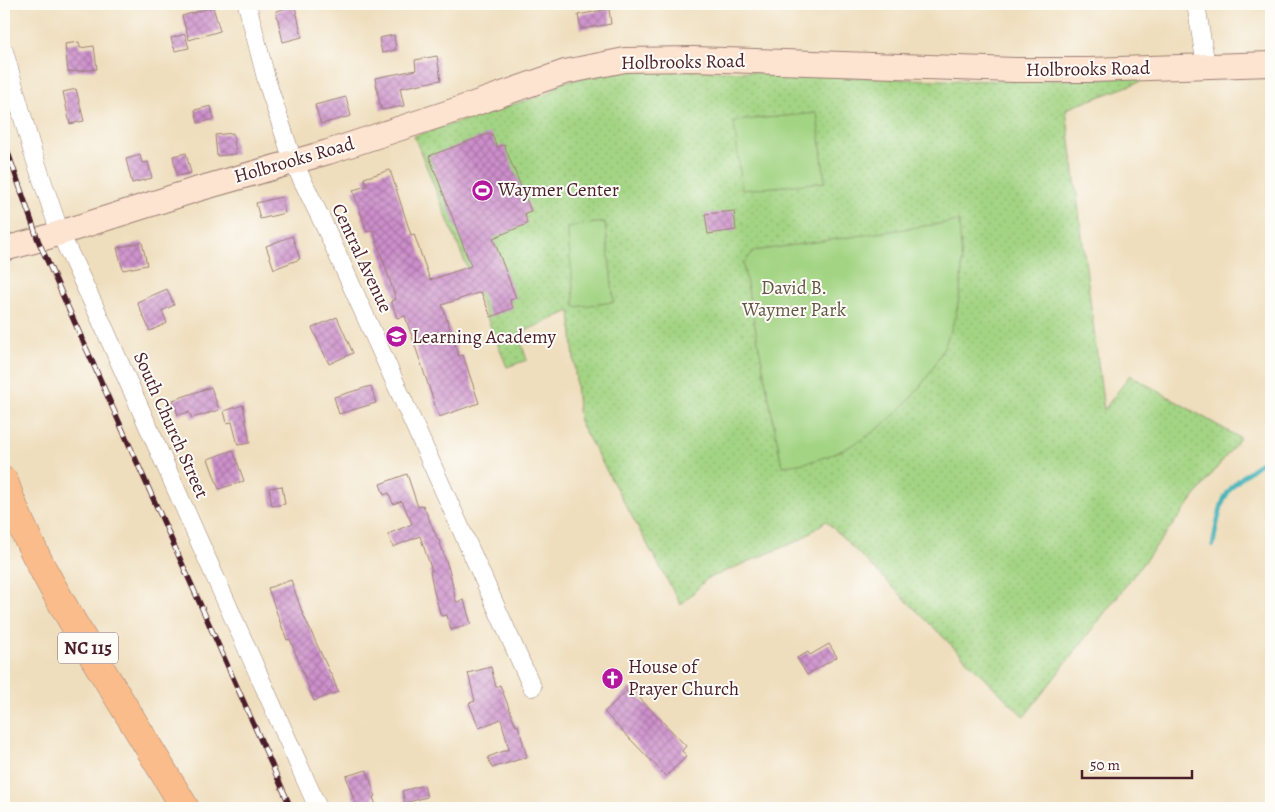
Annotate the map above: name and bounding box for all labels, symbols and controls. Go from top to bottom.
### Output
street label: Holbrooks Road [621,48,746,76]
street label: Holbrooks Road [1026,55,1151,83]
street label: Holbrooks Road [231,130,358,190]
place label: Waymer Center [497,177,619,203]
sports icon: Waymer Center [470,178,494,202]
street label: Central Avenue [325,199,399,317]
park label: David B. Waymer Park [741,275,847,323]
place label: Learning Academy [412,324,556,350]
school or university icon: Learning Academy [384,325,408,349]
street label: South Church Street [127,348,215,502]
road number: NC 115 [58,632,118,664]
place label: House of Prayer Church [628,654,739,702]
church icon: House of Prayer Church [600,666,624,690]
scale bar [1082,747,1192,779]
text: 50 m [1090,755,1120,775]

